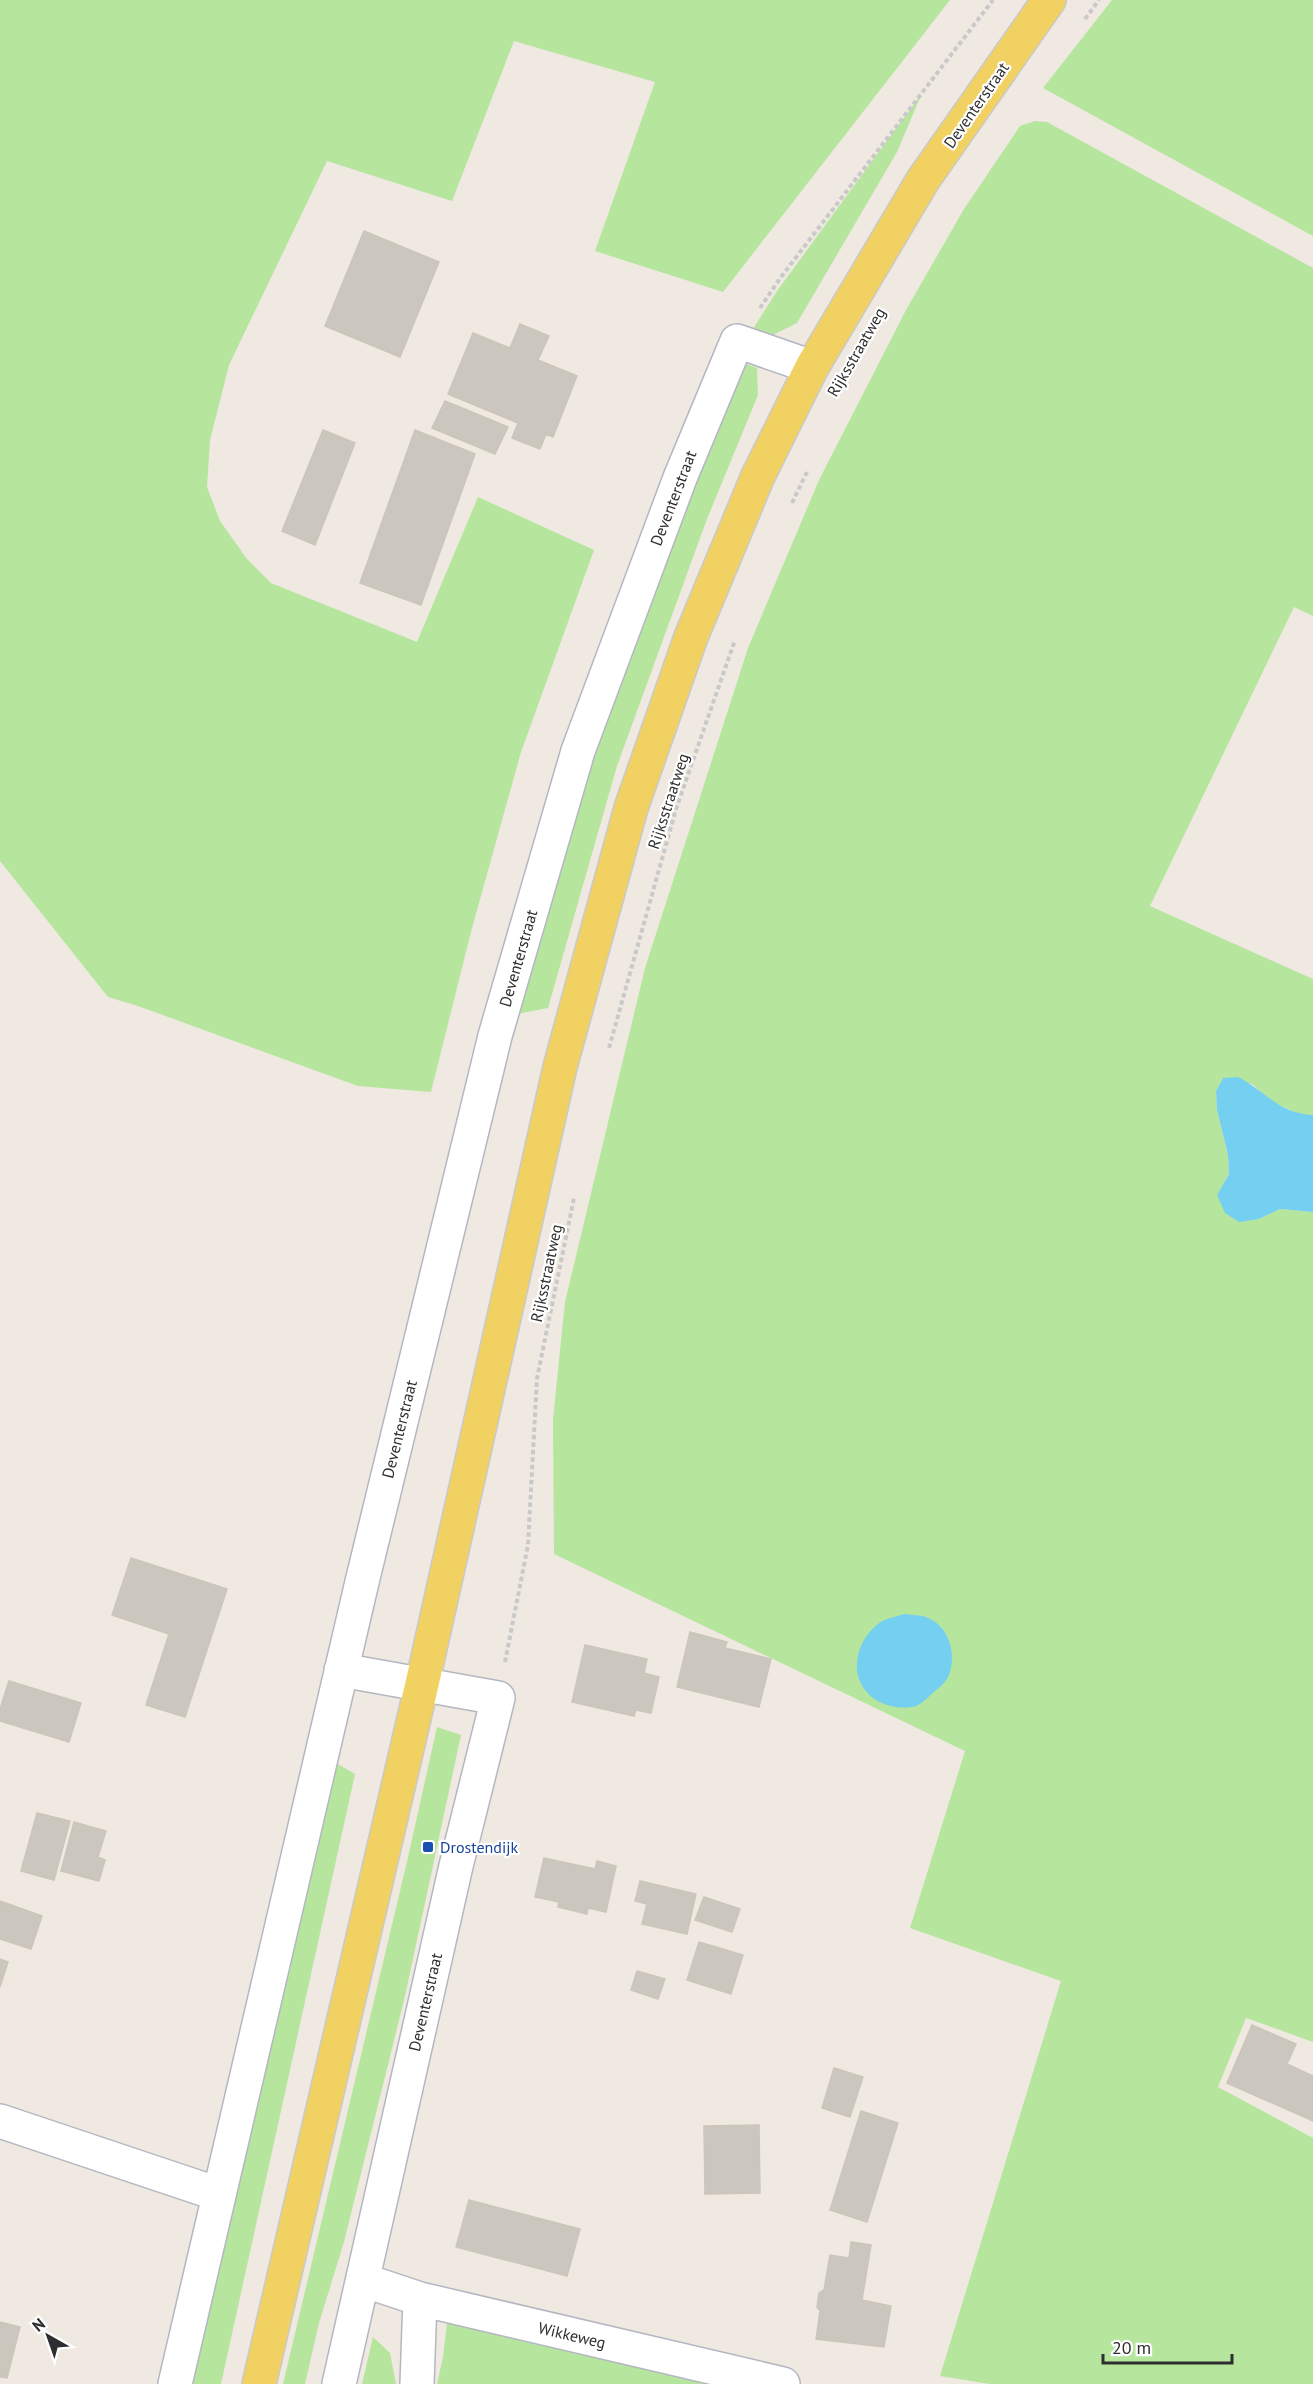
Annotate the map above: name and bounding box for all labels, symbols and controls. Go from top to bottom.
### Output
street label: Deventerstraat [939,58,1013,152]
street label: Rijksstraatweg [822,304,890,400]
street label: Deventerstraat [646,447,701,548]
street label: Rijksstraatweg [643,751,693,851]
street label: Deventerstraat [495,906,542,1009]
street label: Rijksstraatweg [526,1222,566,1324]
street label: Deventerstraat [377,1377,421,1480]
place label: Drostendijk [440,1837,519,1857]
marker: Drostendijk [421,1840,435,1854]
street label: Deventerstraat [404,1950,446,2053]
north arrow [18,2306,78,2366]
text: N [28,2313,49,2336]
street label: Wikkeweg [536,2318,608,2352]
scale bar [1103,2327,1232,2365]
text: 20 m [1112,2336,1151,2359]

